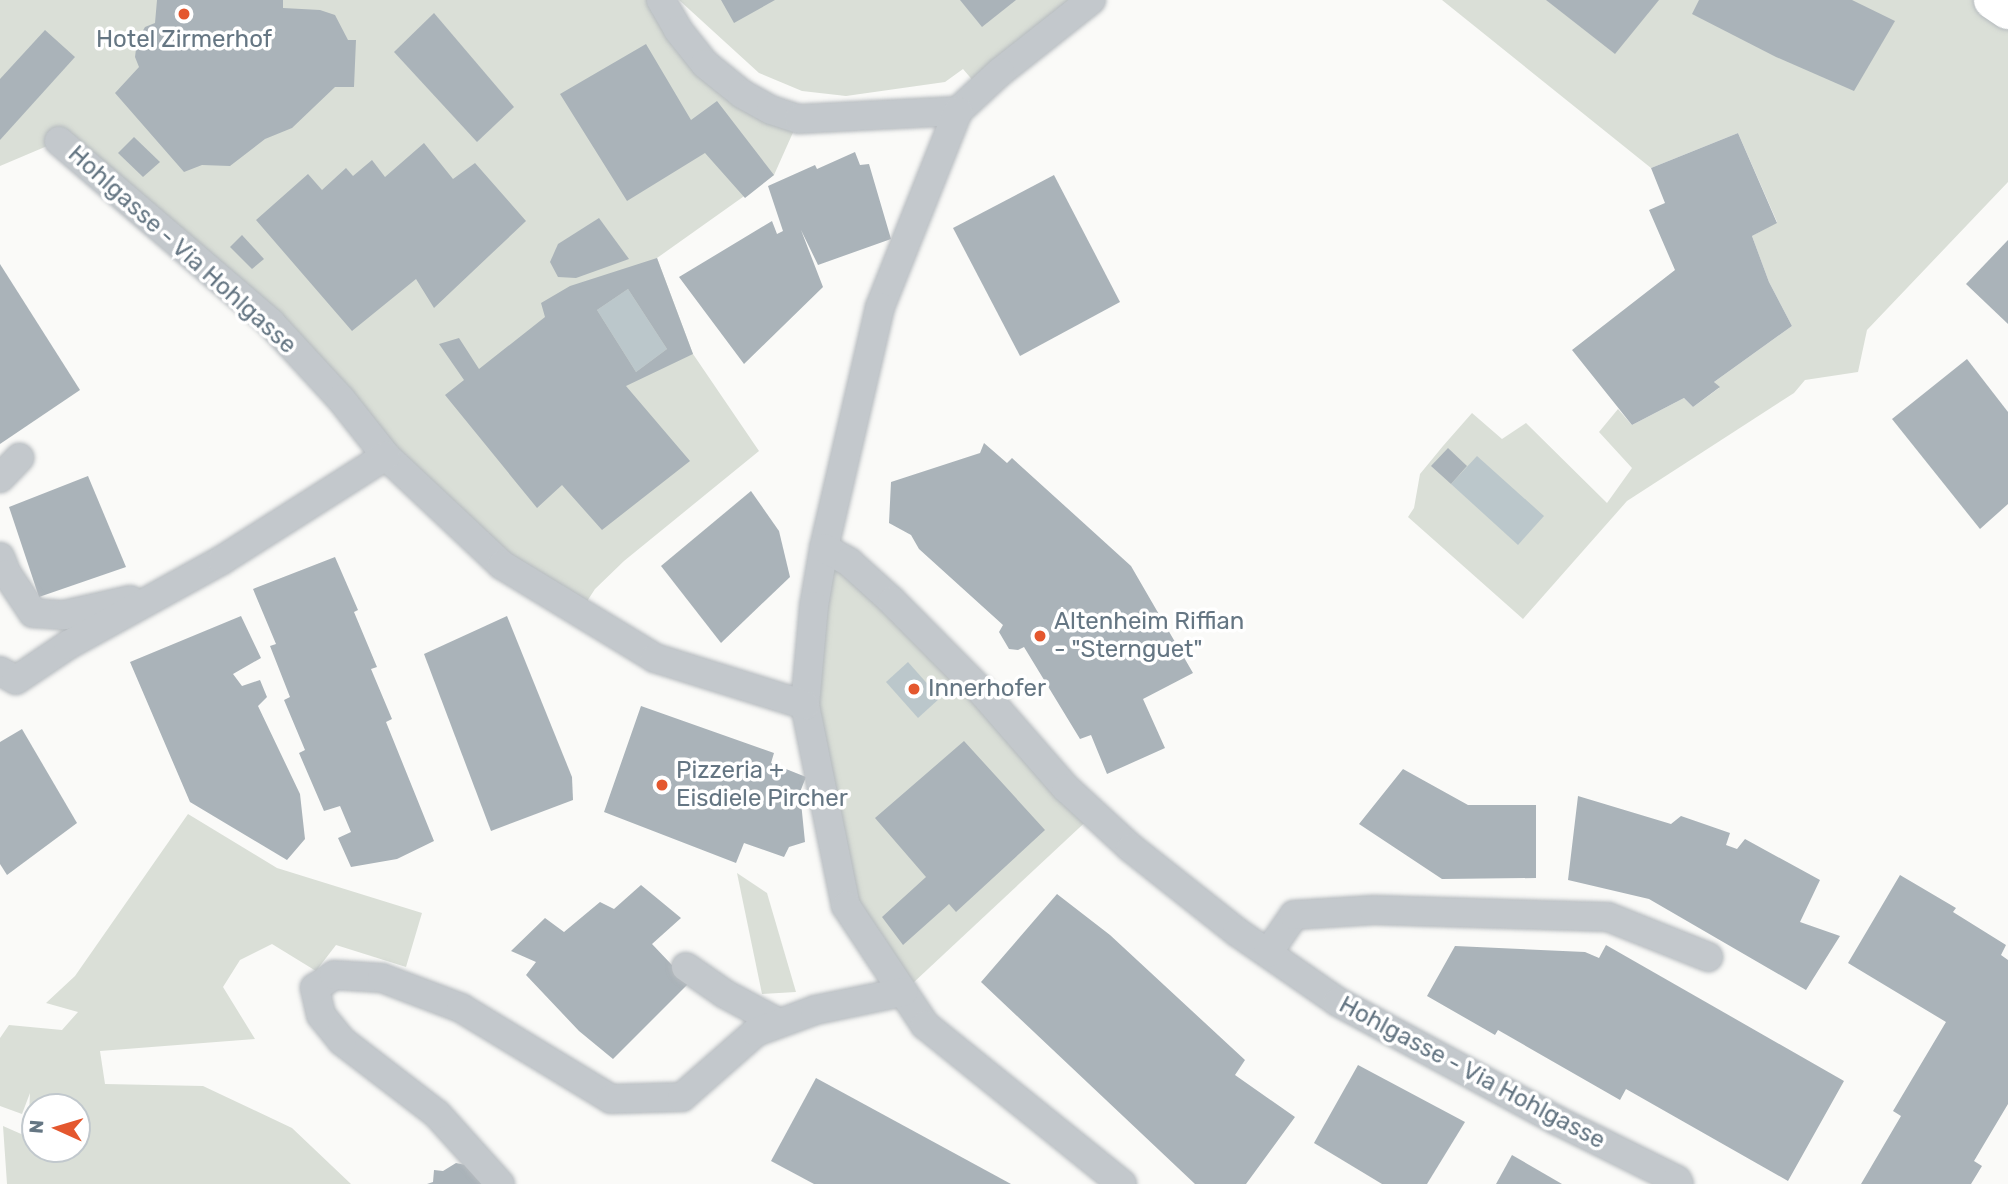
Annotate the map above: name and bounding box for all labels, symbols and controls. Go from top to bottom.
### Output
marker: Hotel Zirmerhof [176,6,192,22]
place label: Hotel Zirmerhof [96,26,272,54]
street label: Hohlgasse - Via Hohlgasse [62,140,302,360]
place label: Altenheim Riffian - "Sternguet" [1054,608,1244,664]
marker: Altenheim Riffian - "Sternguet" [1032,628,1048,644]
place label: Innerhofer [928,675,1046,703]
marker: Innerhofer [906,681,922,697]
place label: Pizzeria + Eisdiele Pircher [676,757,848,813]
marker: Pizzeria + Eisdiele Pircher [654,777,670,793]
street label: Hohlgasse - Via Hohlgasse [1334,990,1610,1156]
north arrow [21,1093,91,1163]
text: N [25,1119,48,1134]

